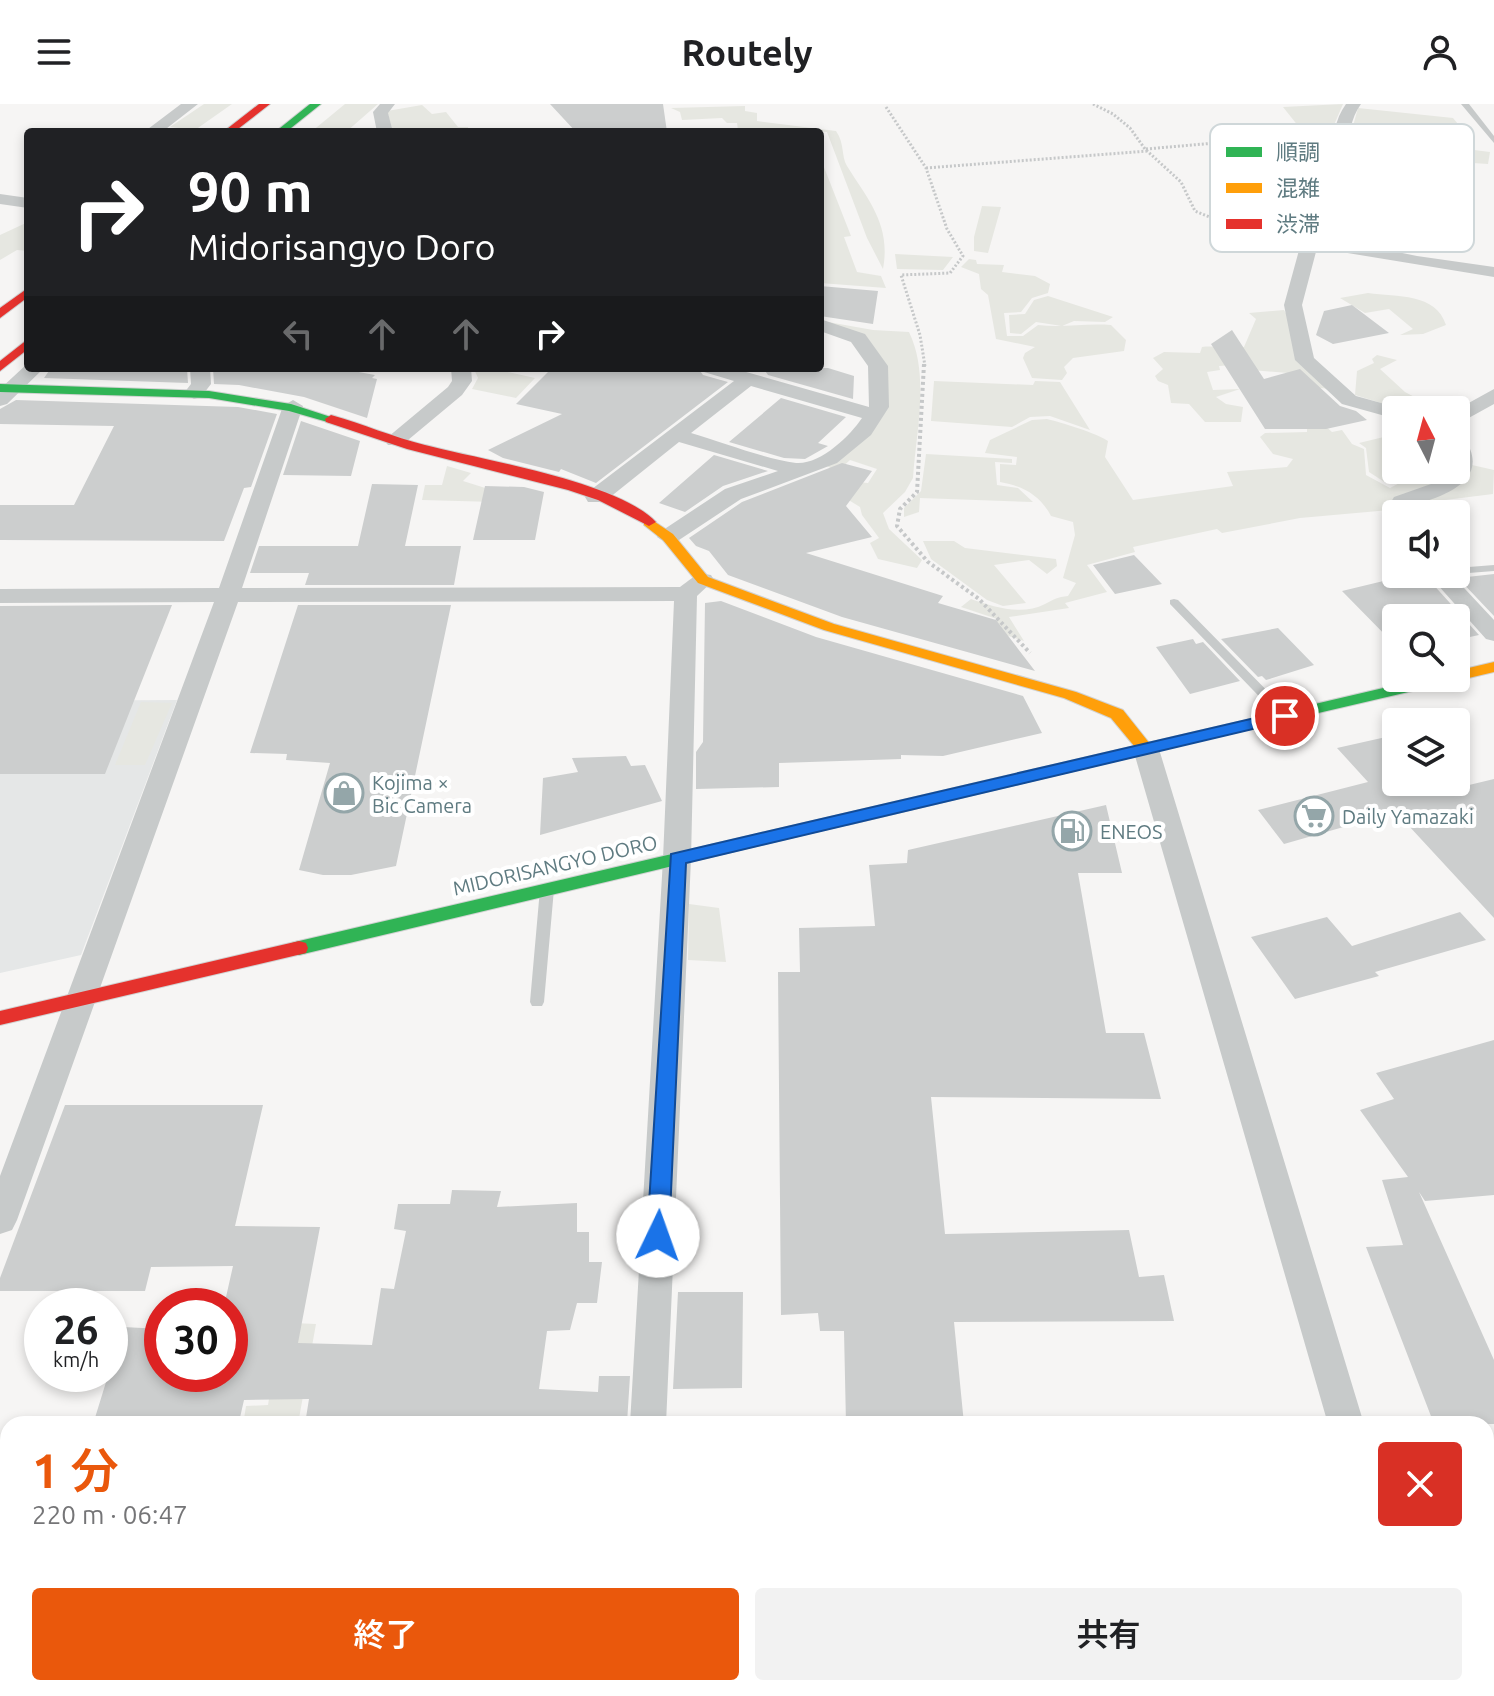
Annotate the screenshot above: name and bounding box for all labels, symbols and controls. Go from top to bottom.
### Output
icon: menu [32,30,76,74]
icon: person [1418,30,1462,74]
text: Routely [681,32,813,73]
legend [1210,124,1474,252]
text: 順調 [1276,139,1320,164]
icon: right [56,160,160,264]
text: 90 m [188,160,313,223]
text: 混雑 [1276,175,1320,200]
text: 渋滞 [1276,211,1320,236]
text: Midorisangyo Doro [188,226,496,267]
icon: left [276,312,320,356]
icon: ahead [360,312,404,356]
icon: ahead [444,312,488,356]
icon: right [528,312,572,356]
north arrow [1382,396,1470,484]
map controls [1382,396,1470,796]
button: sound [1382,500,1470,588]
button: search [1382,604,1470,692]
pin [1251,682,1319,750]
icon: arrive [1263,694,1307,738]
button: layers [1382,708,1470,796]
place label: Kojima × Bic Camera [372,771,472,817]
shop icon: Kojima × Bic Camera [323,772,365,814]
supermarket icon: Daily Yamazaki [1293,795,1335,837]
place label: Daily Yamazaki [1342,805,1474,828]
fuel station icon: ENEOS [1051,810,1093,852]
place label: ENEOS [1100,820,1162,843]
street label: MIDORISANGYO DORO [450,830,660,900]
position arrow [616,1194,700,1278]
speed limit sign: 30 [144,1288,248,1392]
text: 26 [53,1307,99,1352]
text: km/h [53,1348,99,1371]
button: close [1378,1442,1462,1526]
text: 1 分 [32,1443,118,1497]
text: 220 m · 06:47 [32,1500,188,1529]
button: 終了 [32,1588,739,1680]
button: 共有 [755,1588,1462,1680]

